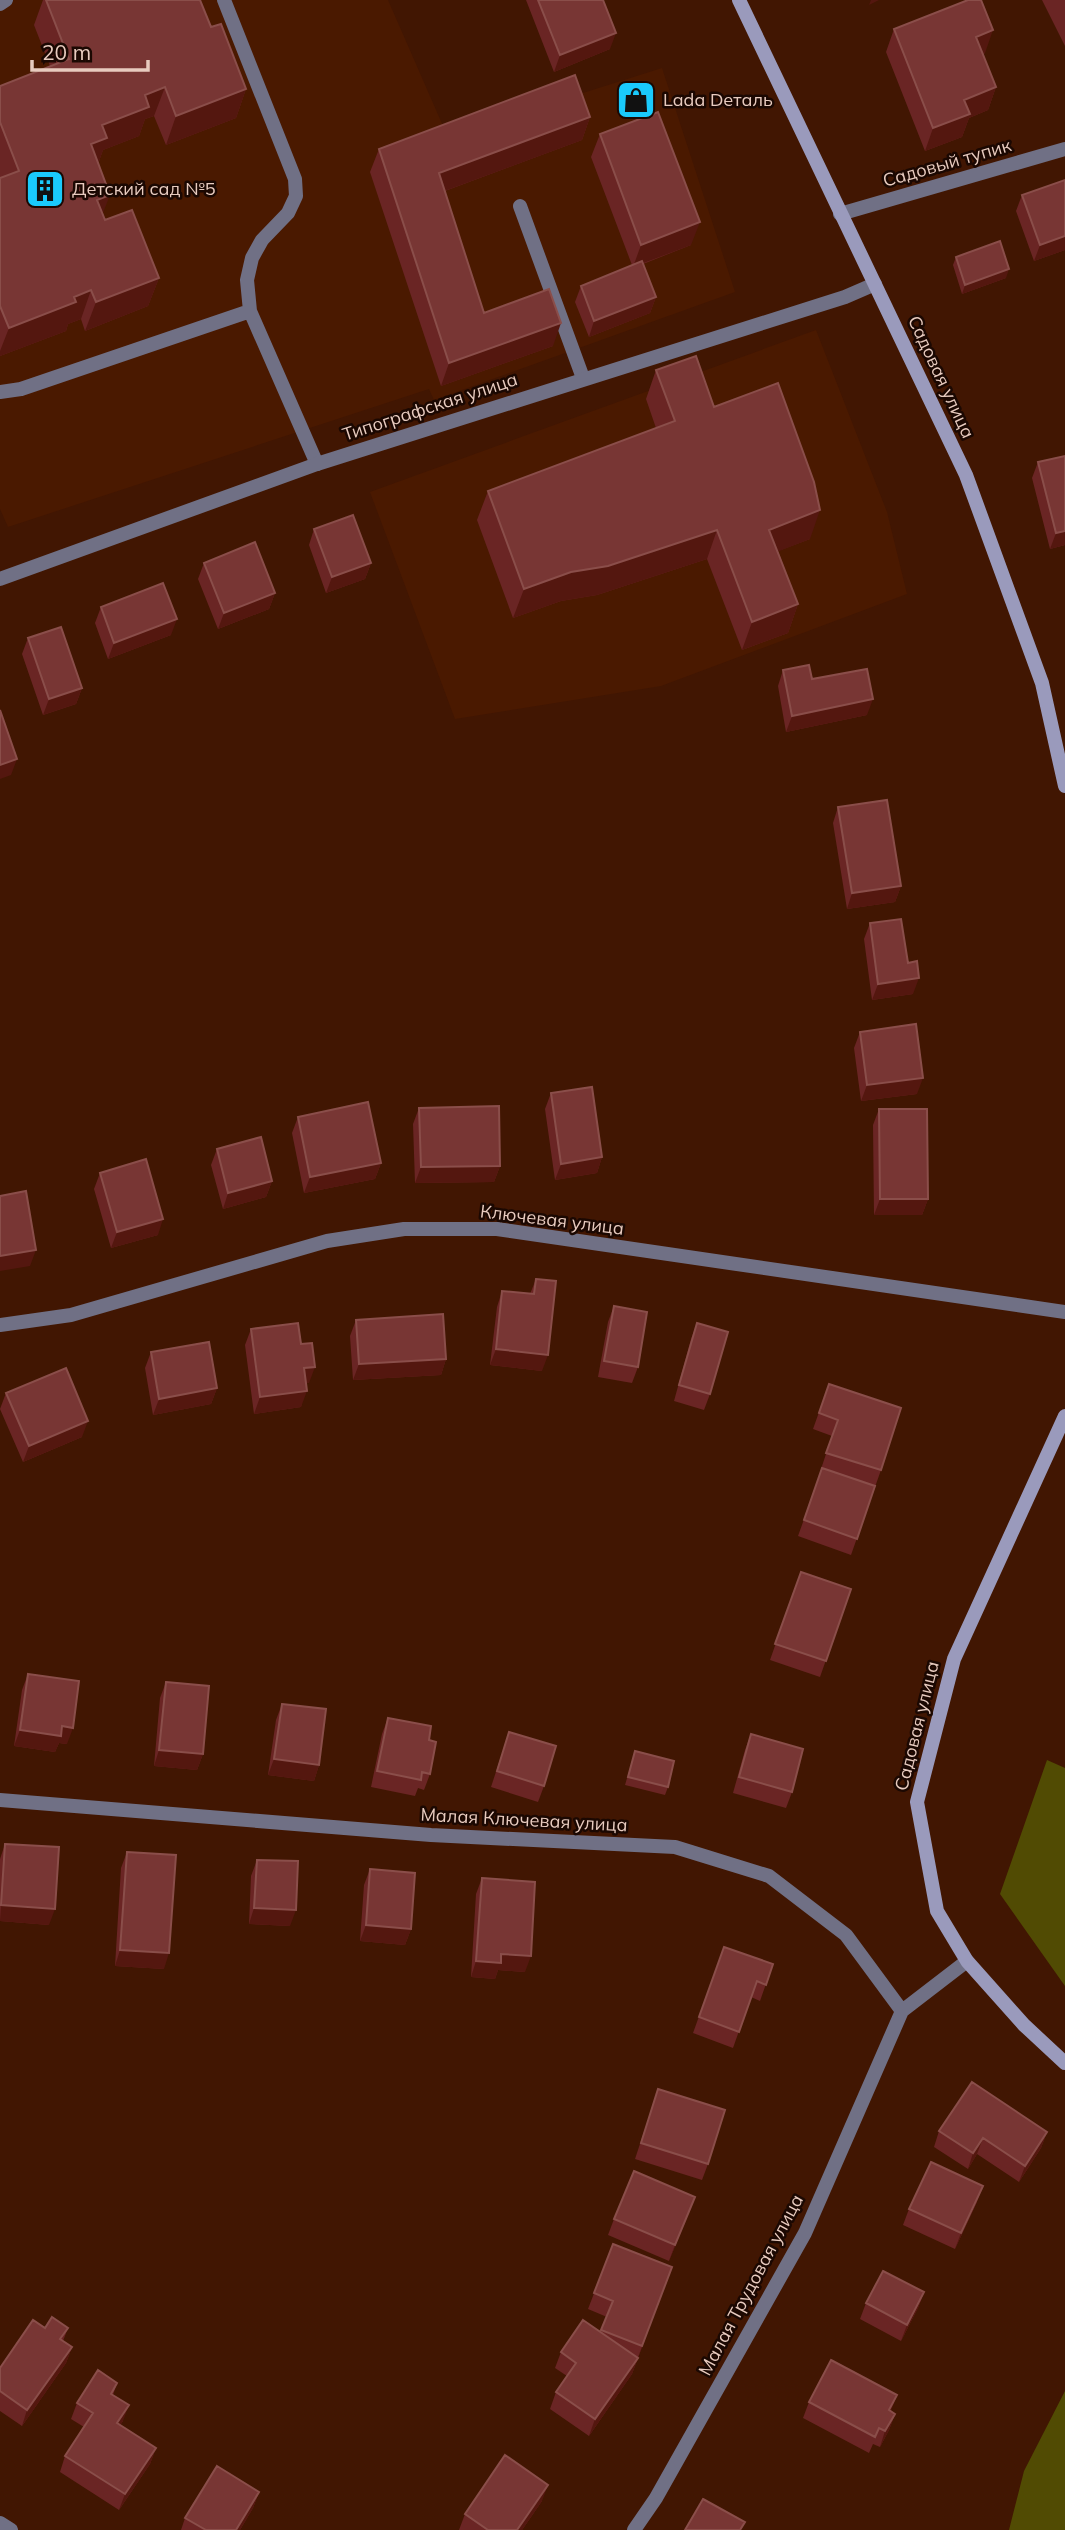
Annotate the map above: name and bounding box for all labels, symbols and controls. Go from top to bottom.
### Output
scale bar [32,28,147,72]
text: 20 m [42,39,91,65]
shop icon: Lada Dеталь [615,79,657,121]
place label: Lada Dеталь [663,88,773,111]
street label: Садовый тупик [880,133,1014,192]
building icon: Детский сад №5 [24,168,66,210]
place label: Детский сад №5 [72,177,216,200]
street label: Садовая улица [903,312,980,442]
street label: Типографская улица [339,367,520,446]
street label: Ключевая улица [479,1199,625,1240]
street label: Садовая улица [889,1659,944,1793]
street label: Малая Ключевая улица [420,1803,628,1836]
street label: Малая Трудовая улица [693,2190,808,2379]

